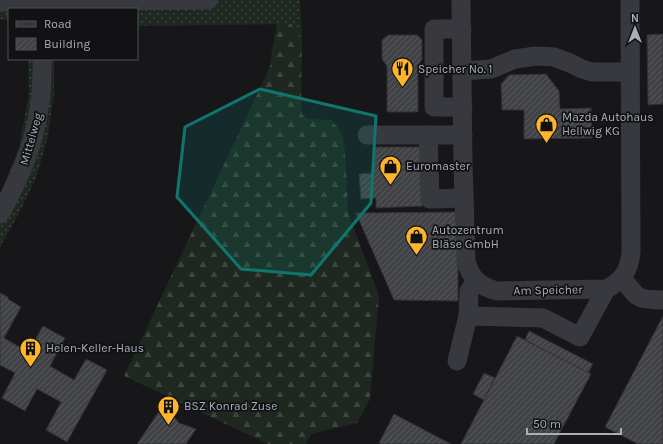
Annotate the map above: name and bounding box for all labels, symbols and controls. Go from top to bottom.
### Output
legend [8,8,138,60]
north arrow [615,8,655,48]
text: N [631,12,639,25]
text: Road [44,17,72,31]
text: Building [44,37,91,51]
restaurant icon: Speicher No. 1 [389,56,415,89]
place label: Speicher No. 1 [418,62,493,76]
place label: Mazda Autohaus Hellwig KG [562,110,654,138]
street label: Mittelweg [17,111,45,167]
shop icon: Mazda Autohaus Hellwig KG [534,111,560,144]
shop icon: Euromaster [378,153,404,186]
place label: Euromaster [406,159,471,173]
place label: Autozentrum Bläse GmbH [432,223,504,251]
shop icon: Autozentrum Bläse GmbH [403,224,429,257]
street label: Am Speicher [513,282,583,298]
building icon: Helen-Keller-Haus [17,335,43,368]
place label: Helen-Keller-Haus [46,341,144,355]
building icon: BSZ Konrad Zuse [155,393,181,426]
place label: BSZ Konrad Zuse [184,399,278,413]
scale bar [527,410,621,436]
text: 50 m [533,417,561,431]

